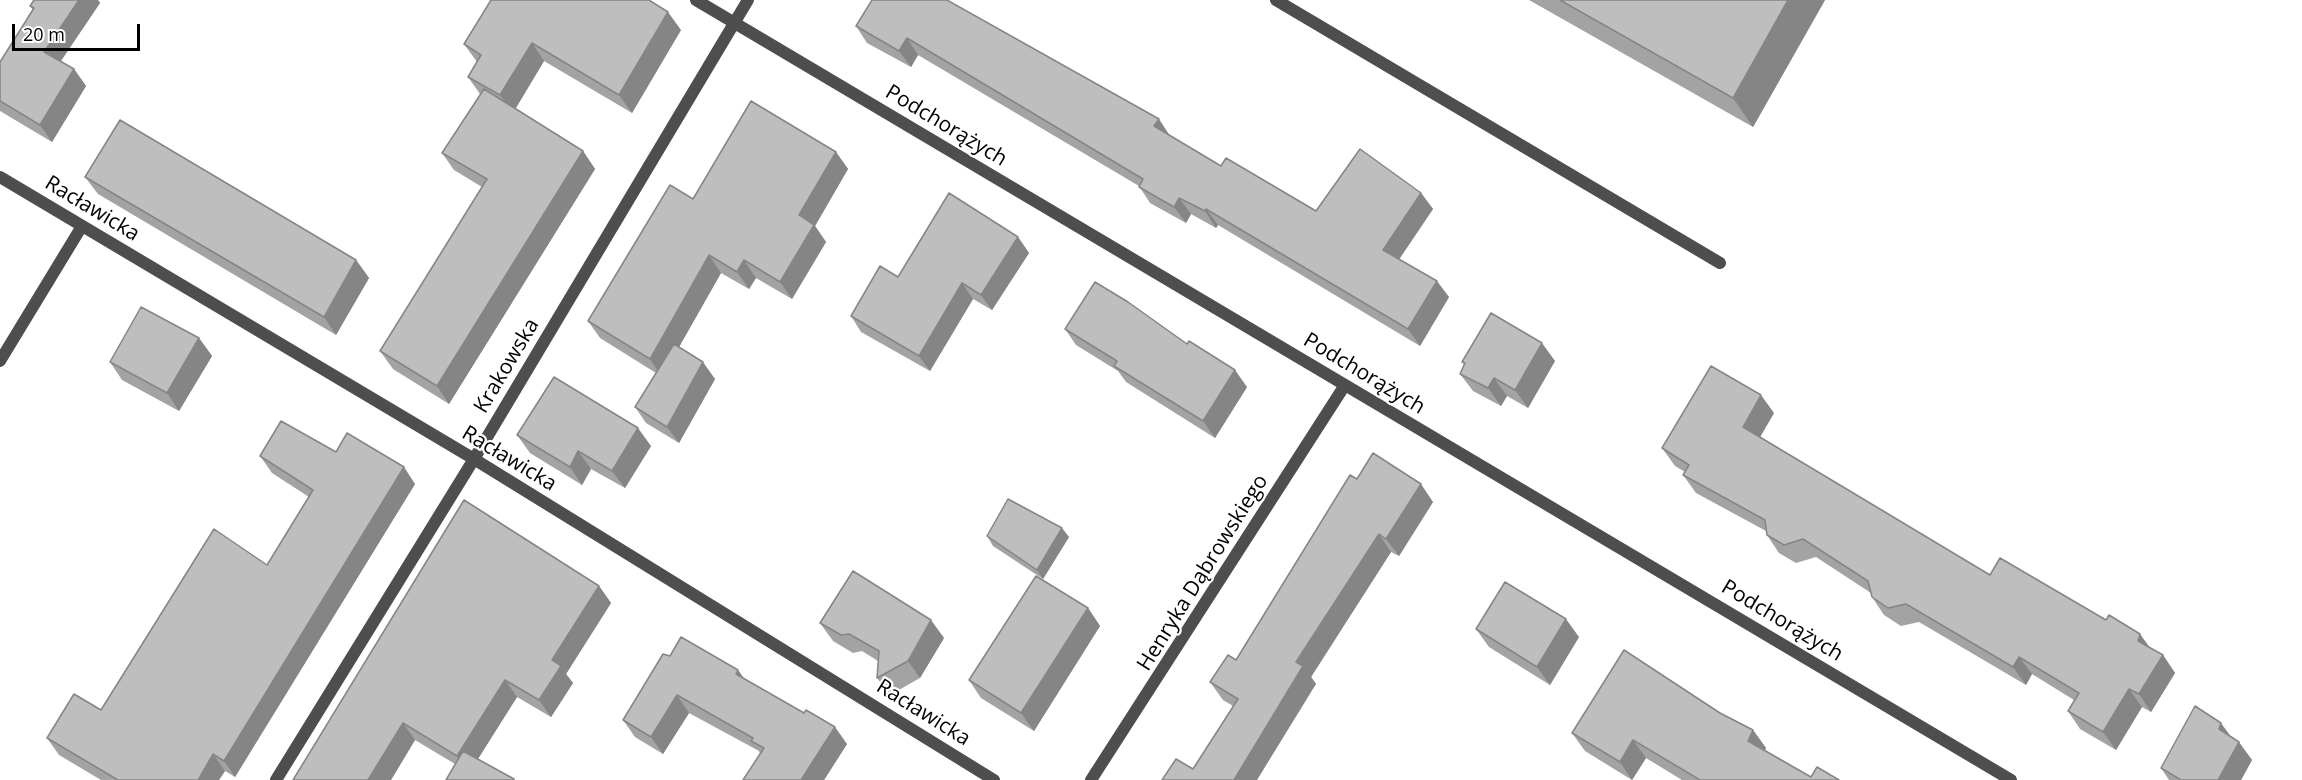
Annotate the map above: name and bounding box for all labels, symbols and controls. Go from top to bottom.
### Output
scale bar [15,12,142,50]
text: 20 m [23,22,65,46]
street label: Podchorążych [881,80,1011,172]
street label: Racławicka [40,171,144,247]
street label: Krakowska [469,314,545,418]
street label: Podchorążych [1299,328,1429,420]
street label: Racławicka [457,421,561,497]
street label: Henryka Dąbrowskiego [1132,470,1274,676]
street label: Podchorążych [1717,575,1847,667]
street label: Racławicka [871,674,975,752]

